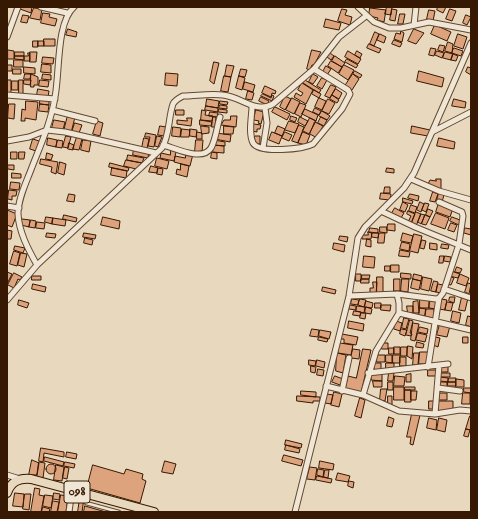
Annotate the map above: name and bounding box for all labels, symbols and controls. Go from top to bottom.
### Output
road number: 098 [64,481,90,503]

